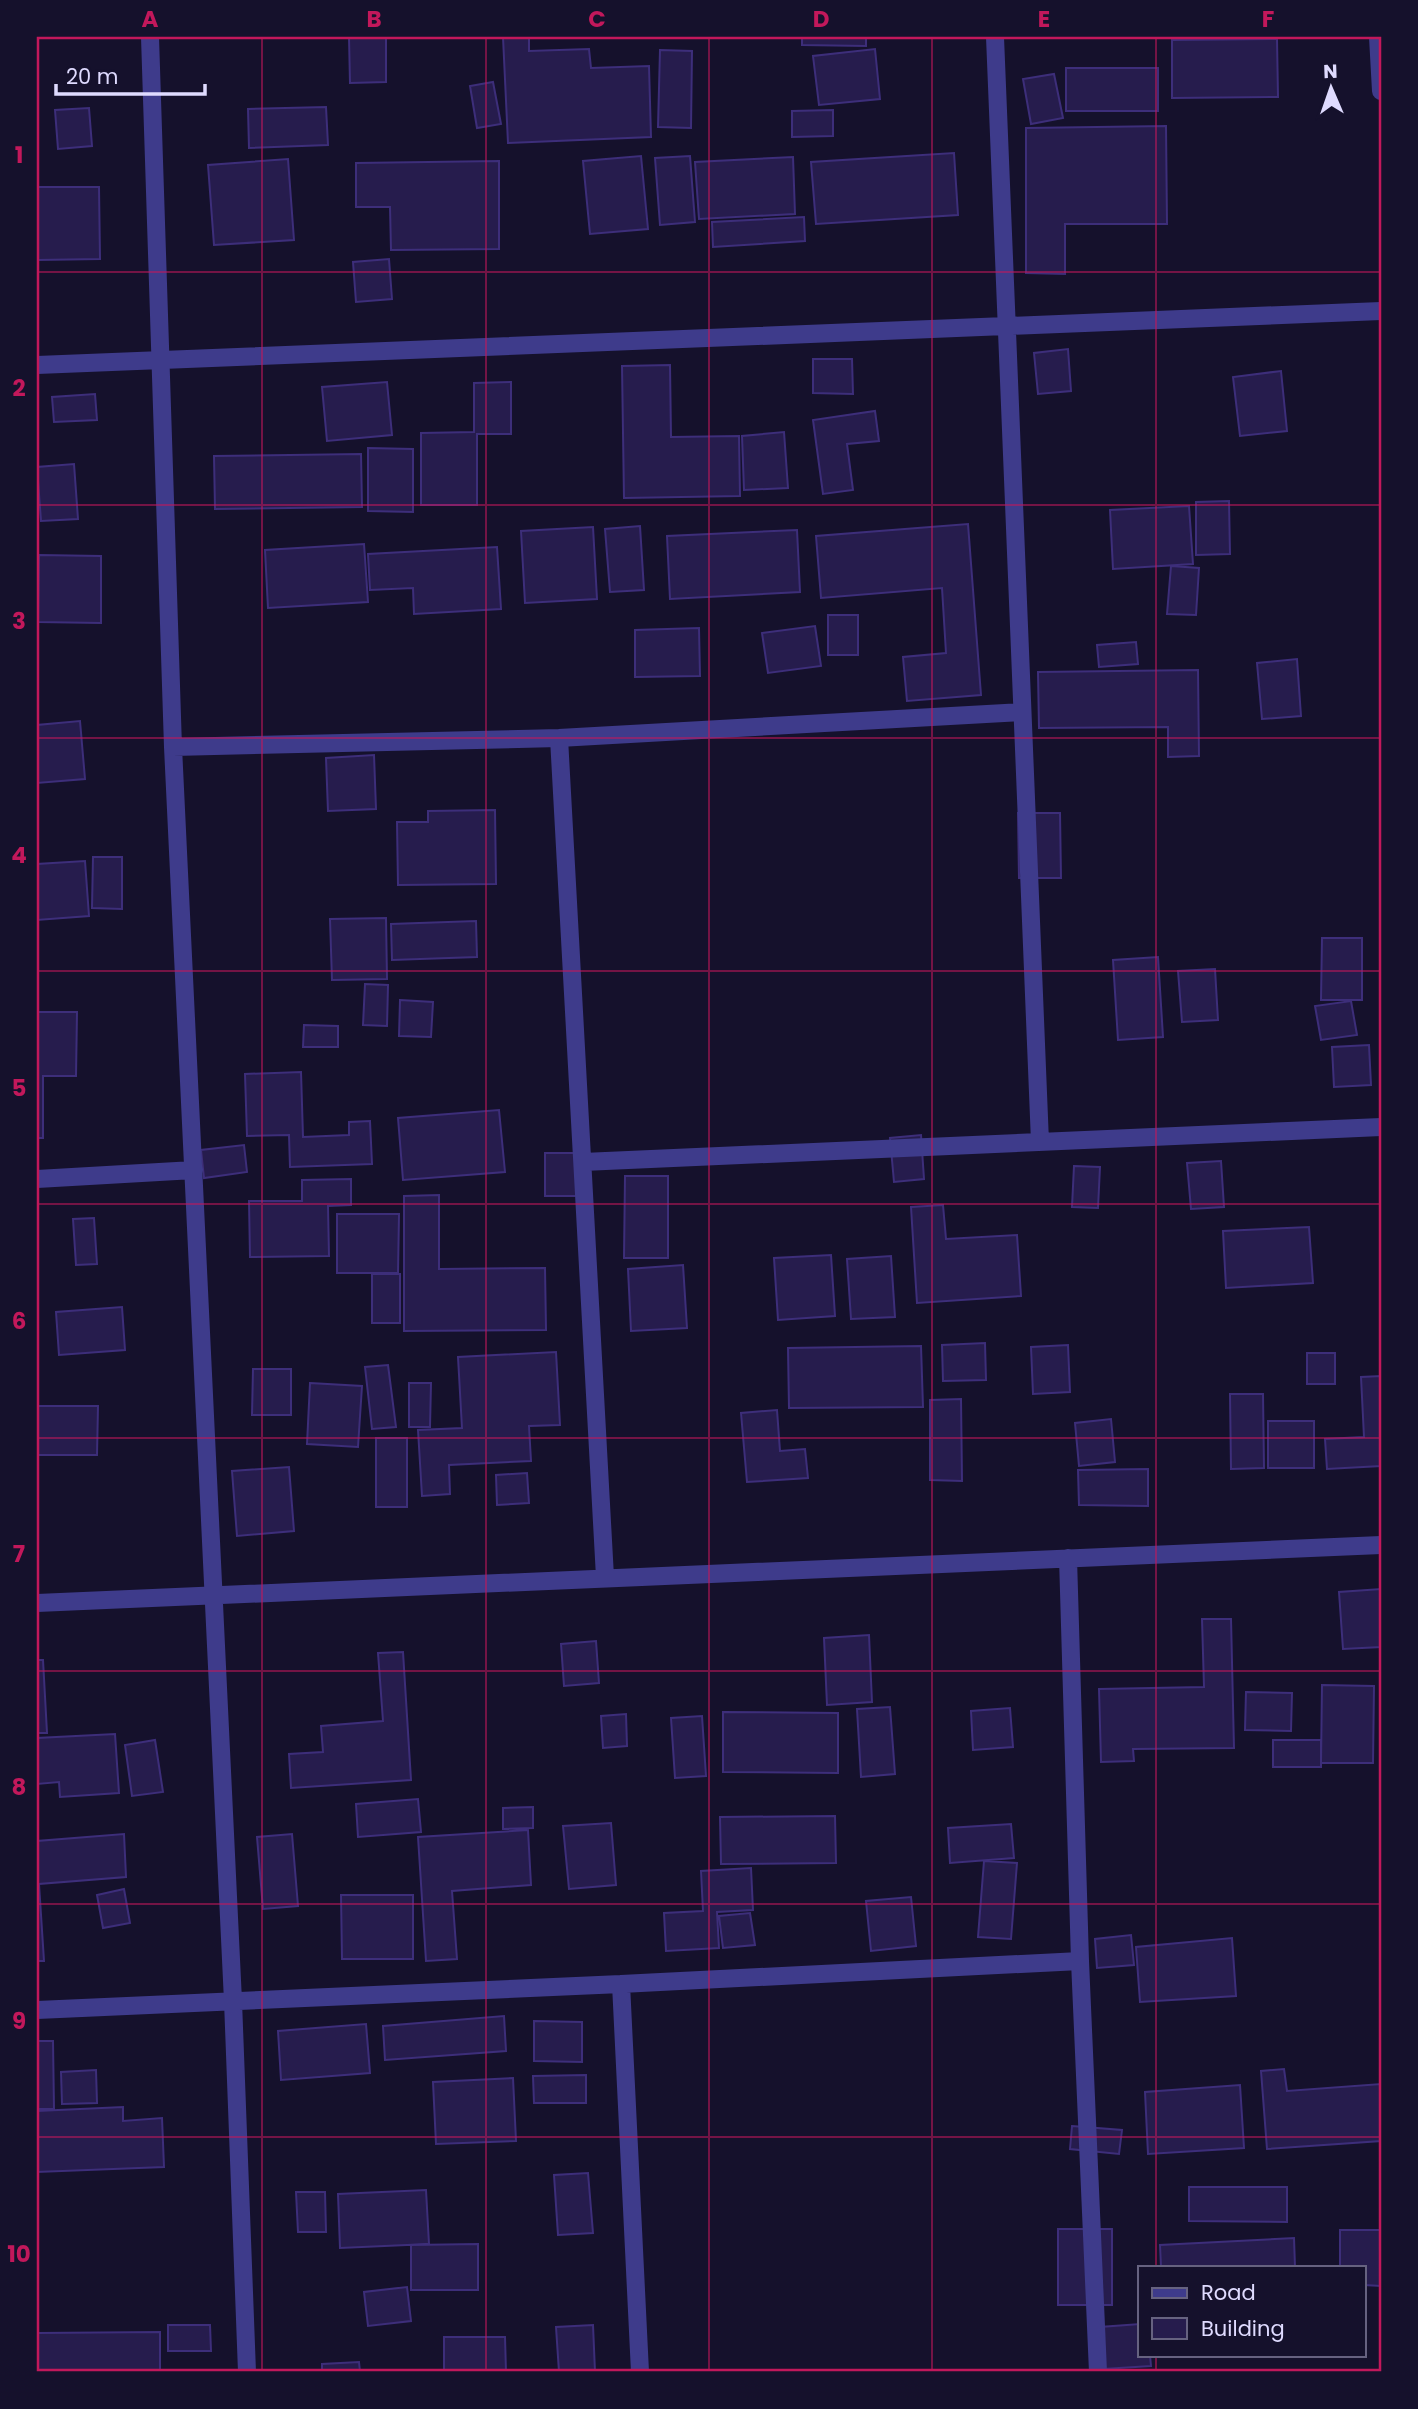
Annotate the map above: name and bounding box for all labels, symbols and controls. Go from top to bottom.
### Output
text: A [142,3,159,35]
text: B [366,3,382,35]
text: C [588,3,606,35]
text: D [813,3,829,35]
text: E [1038,3,1050,35]
text: F [1262,3,1274,35]
scale bar [56,52,205,96]
north arrow [1296,52,1366,122]
text: N [1323,58,1338,85]
text: 20 m [66,62,119,91]
text: 1 [15,139,23,171]
text: 2 [12,372,26,404]
text: 3 [12,605,26,637]
text: 4 [11,839,27,871]
text: 5 [12,1072,26,1104]
text: 6 [12,1305,26,1337]
text: 7 [13,1538,25,1570]
text: 8 [12,1771,26,1803]
text: 9 [12,2005,26,2037]
text: 10 [7,2238,31,2270]
legend [1138,2266,1366,2356]
text: Road [1201,2278,1256,2307]
text: Building [1201,2314,1285,2343]

